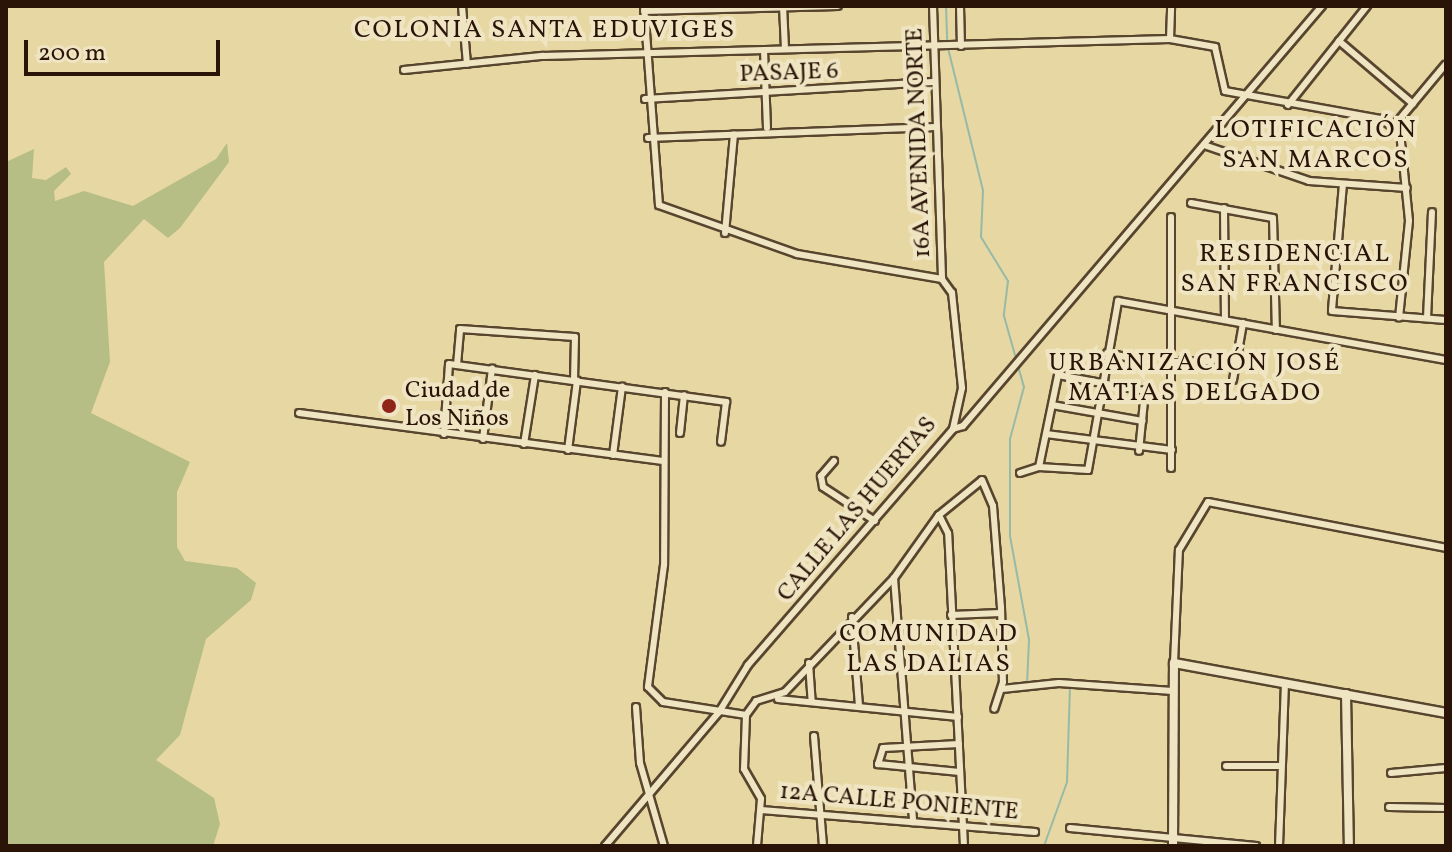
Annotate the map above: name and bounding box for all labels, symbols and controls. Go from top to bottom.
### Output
district label: COLONIA SANTA EDUVIGES [354,15,736,47]
scale bar [28,24,224,74]
street label: 16A AVENIDA NORTE [902,27,938,259]
text: 200 m [38,37,106,71]
street label: PASAJE 6 [739,58,839,90]
district label: LOTIFICACIÓN SAN MARCOS [1214,115,1418,176]
district label: RESIDENCIAL SAN FRANCISCO [1180,239,1410,300]
district label: URBANIZACIÓN JOSÉ MATIAS DELGADO [1049,348,1341,410]
place label: Ciudad de Los Niños [405,378,510,434]
marker: Ciudad de Los Niños [380,397,398,415]
street label: CALLE LAS HUERTAS [772,412,944,608]
district label: COMUNIDAD LAS DALIAS [839,619,1019,680]
street label: 12A CALLE PONIENTE [778,778,1020,828]

